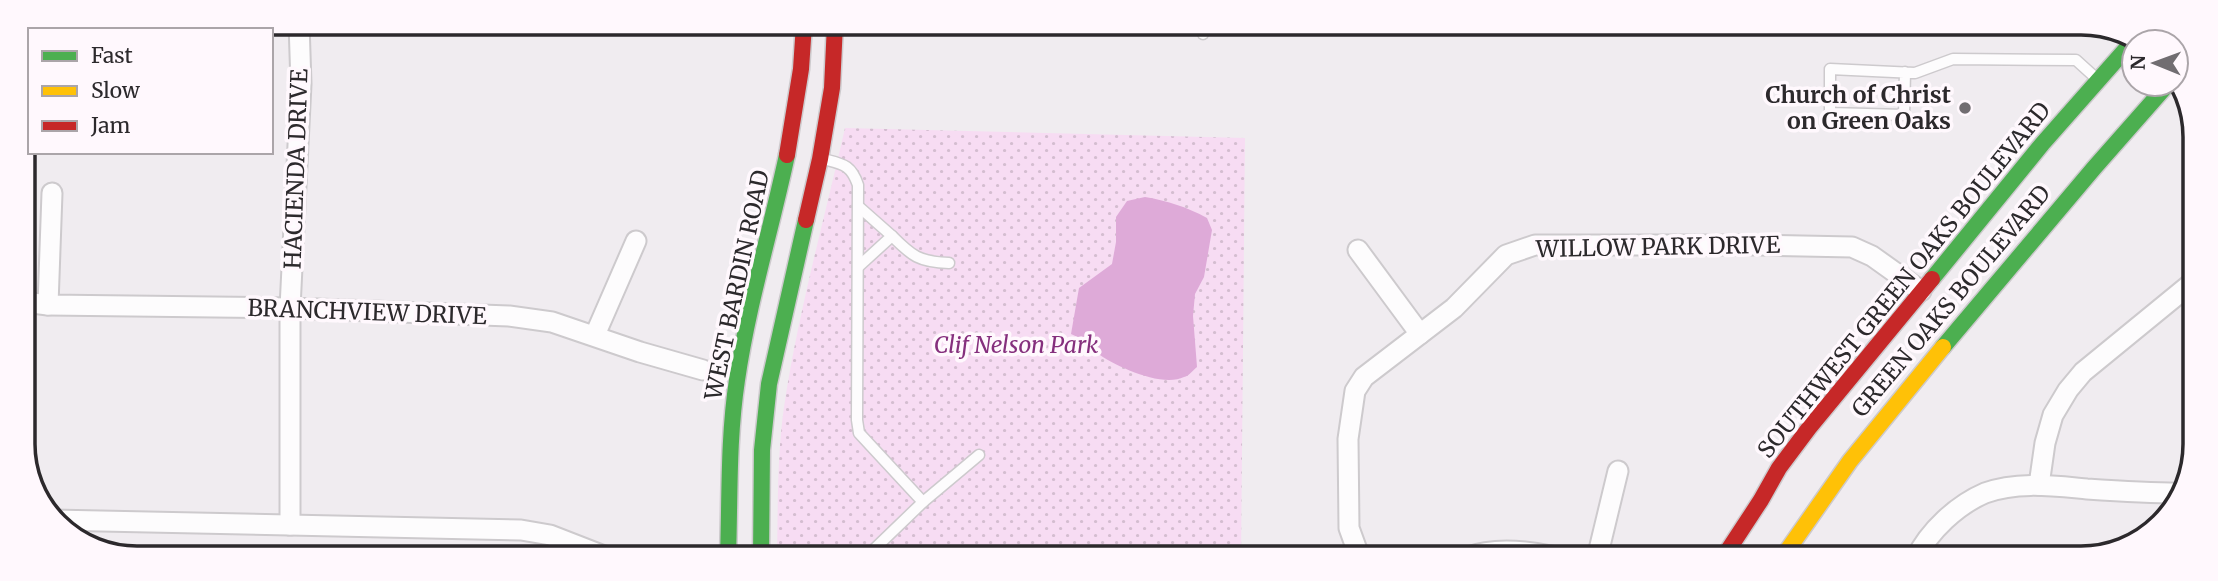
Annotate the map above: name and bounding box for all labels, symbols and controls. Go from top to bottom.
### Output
legend [28,28,273,154]
north arrow [2120,28,2190,98]
text: Fast [91,42,133,69]
text: N [2126,55,2150,70]
street label: HACIENDA DRIVE [278,68,314,270]
text: Slow [91,77,140,104]
place label: Church of Christ on Green Oaks [1765,80,1951,135]
street label: SOUTHWEST GREEN OAKS BOULEVARD [1752,97,2056,463]
marker: Church of Christ on Green Oaks [1957,100,1973,116]
text: Jam [90,112,130,139]
street label: WEST BARDIN ROAD [698,167,775,404]
street label: GREEN OAKS BOULEVARD [1846,180,2056,422]
street label: WILLOW PARK DRIVE [1535,230,1781,263]
street label: BRANCHVIEW DRIVE [247,293,487,330]
park label: Clif Nelson Park [934,330,1099,359]

